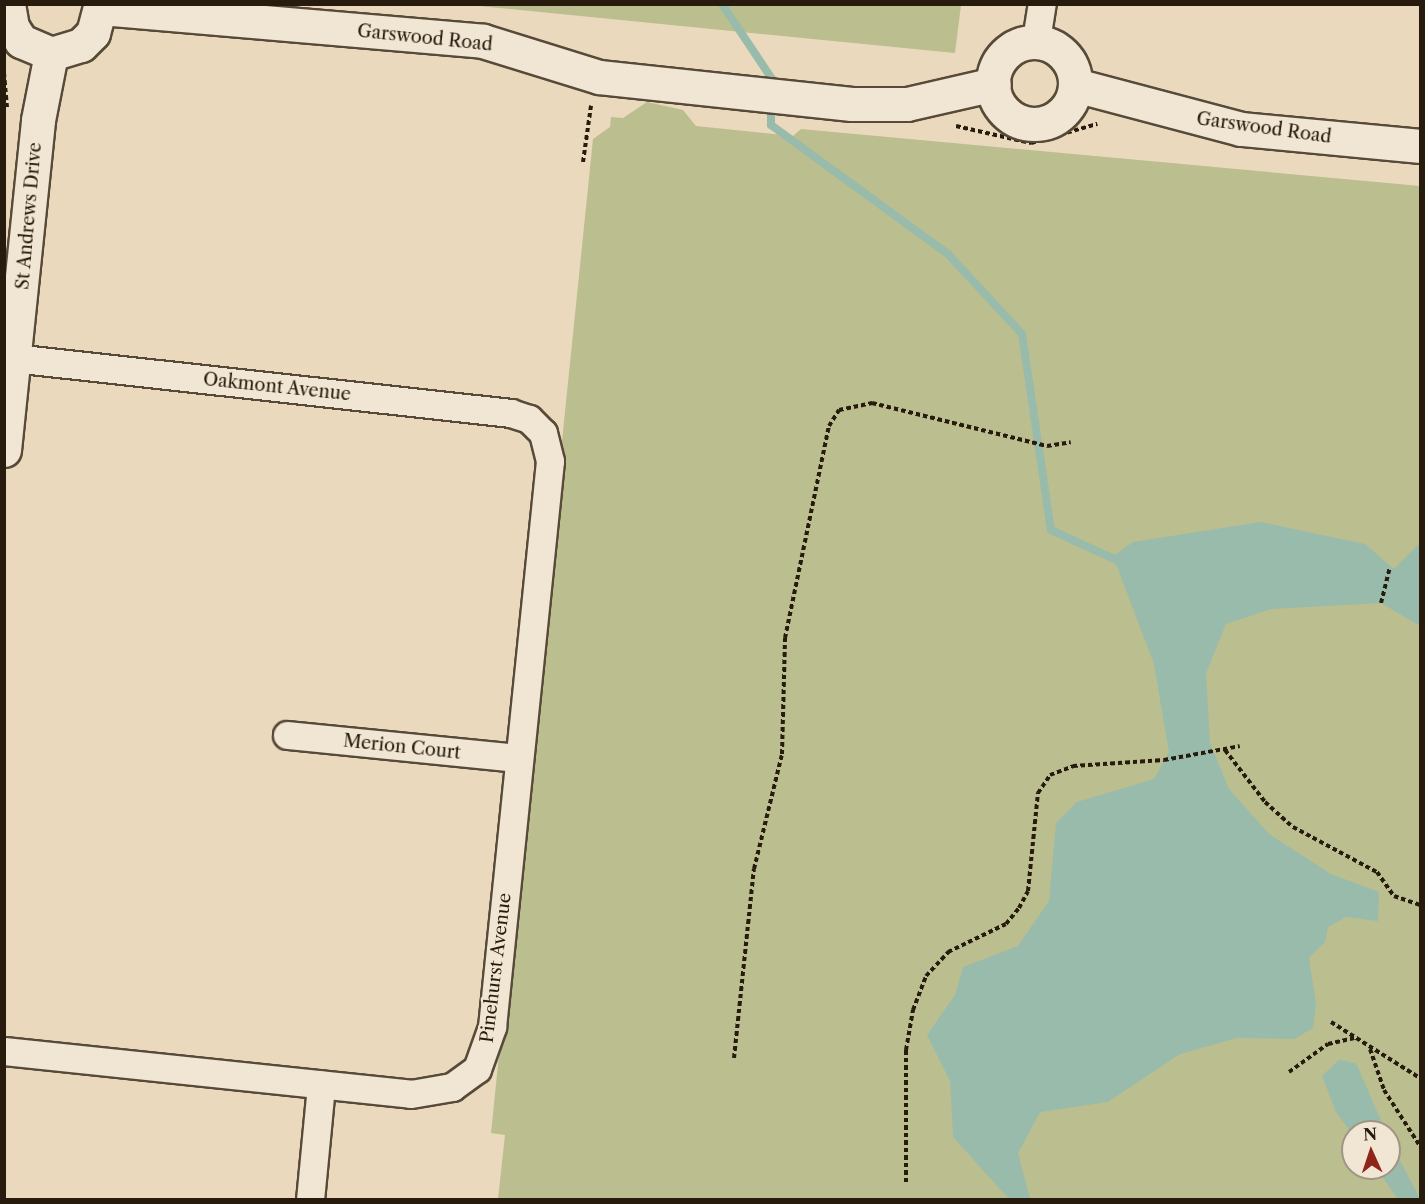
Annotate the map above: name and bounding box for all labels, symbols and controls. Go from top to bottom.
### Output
street label: Garswood Road [356,20,494,56]
street label: Garswood Road [1195,108,1333,148]
street label: St Andrews Drive [12,141,46,291]
street label: Oakmont Avenue [202,368,352,406]
street label: Merion Court [342,730,462,764]
street label: Pinehurst Avenue [476,891,516,1045]
north arrow [1341,1120,1401,1180]
text: N [1363,1124,1378,1144]

